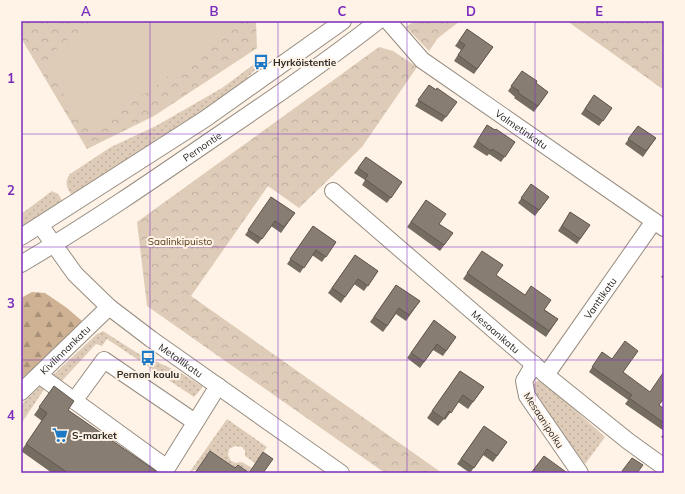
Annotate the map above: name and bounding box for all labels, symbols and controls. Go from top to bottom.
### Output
text: A [81,3,91,19]
text: B [210,3,219,19]
text: C [338,3,347,19]
text: D [466,3,476,19]
text: E [595,3,603,19]
bus stop icon: Hyrköistentie [252,53,270,71]
place label: Hyrköistentie [273,56,337,69]
text: 1 [7,70,15,86]
street label: Valmetinkatu [492,107,550,152]
street label: Pernontie [180,129,224,165]
text: 2 [7,182,15,198]
park label: Saalinkipuisto [148,235,213,248]
street label: Vanttikatu [581,275,619,322]
text: 3 [7,295,15,311]
street label: Mesaanikatu [469,308,522,356]
street label: Kivilinnankatu [37,323,93,377]
street label: Metallikatu [156,340,205,381]
bus stop icon: Pernon koulu [139,349,157,367]
place label: Pernon koulu [117,368,179,381]
street label: Mesaanipolku [521,390,567,451]
text: 4 [7,407,15,423]
supermarket icon: S-market [51,426,69,444]
place label: S-market [72,429,117,442]

